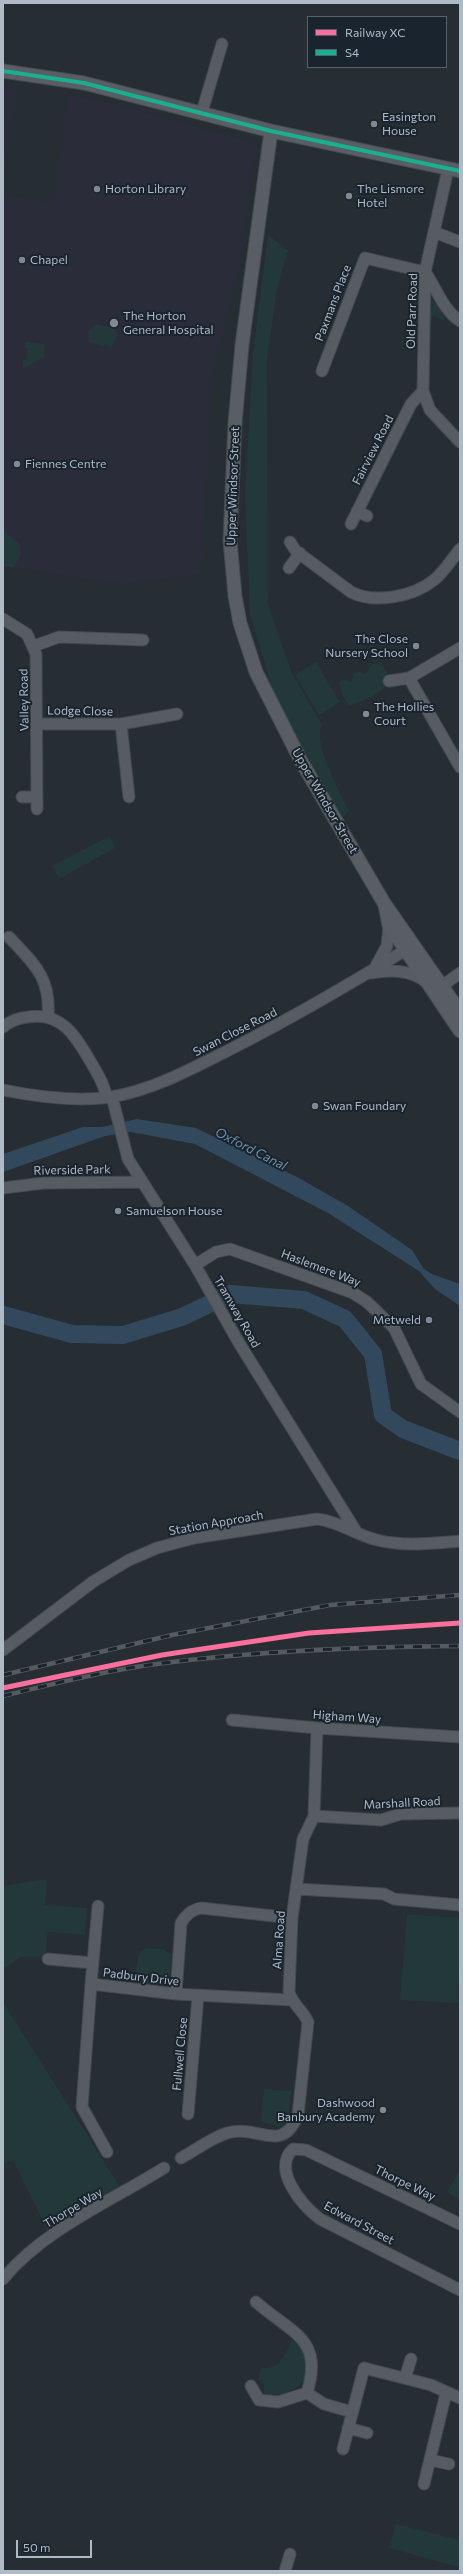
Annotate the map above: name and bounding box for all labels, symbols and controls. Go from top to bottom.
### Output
legend [307,16,447,68]
text: Railway XC [345,25,406,39]
text: S4 [345,45,359,59]
place label: Easington House [382,110,436,138]
marker: Easington House [369,119,379,129]
place label: Horton Library [105,182,186,196]
place label: The Lismore Hotel [357,182,424,210]
marker: Horton Library [92,184,102,194]
marker: The Lismore Hotel [344,191,354,201]
place label: Chapel [30,253,68,267]
marker: Chapel [17,255,27,265]
street label: Paxmans Place [312,263,354,343]
street label: Old Parr Road [403,273,421,349]
place label: The Horton General Hospital [123,309,214,337]
marker: The Horton General Hospital [108,317,120,329]
street label: Fairview Road [349,413,397,487]
street label: Upper Windsor Street [224,426,242,546]
place label: Fiennes Centre [25,457,106,471]
marker: Fiennes Centre [12,459,22,469]
place label: The Close Nursery School [325,632,408,660]
marker: The Close Nursery School [411,641,421,651]
street label: Valley Road [16,669,32,731]
place label: The Hollies Court [374,700,434,728]
street label: Lodge Close [47,703,113,719]
marker: The Hollies Court [361,709,371,719]
street label: Upper Windsor Street [289,746,361,856]
street label: Swan Close Road [191,1005,279,1059]
place label: Swan Foundary [323,1099,406,1113]
marker: Swan Foundary [310,1101,320,1111]
water label: Oxford Canal [213,1124,289,1174]
street label: Riverside Park [33,1162,111,1178]
place label: Samuelson House [126,1204,222,1218]
marker: Samuelson House [113,1206,123,1216]
street label: Haslemere Way [279,1246,363,1290]
street label: Tramway Road [211,1274,263,1350]
place label: Metweld [373,1313,421,1327]
marker: Metweld [424,1315,434,1325]
street label: Station Approach [168,1508,264,1538]
street label: Higham Way [312,1707,382,1727]
street label: Marshall Road [363,1794,441,1812]
street label: Alma Road [270,1910,288,1970]
street label: Padbury Drive [102,1965,180,1989]
street label: Fullwell Close [170,2017,190,2091]
place label: Dashwood Banbury Academy [277,2096,375,2124]
marker: Dashwood Banbury Academy [378,2105,388,2115]
street label: Thorpe Way [372,2162,438,2204]
street label: Thorpe Way [41,2185,105,2231]
street label: Edward Street [321,2198,397,2248]
scale bar [18,2532,94,2558]
text: 50 m [23,2540,51,2554]

